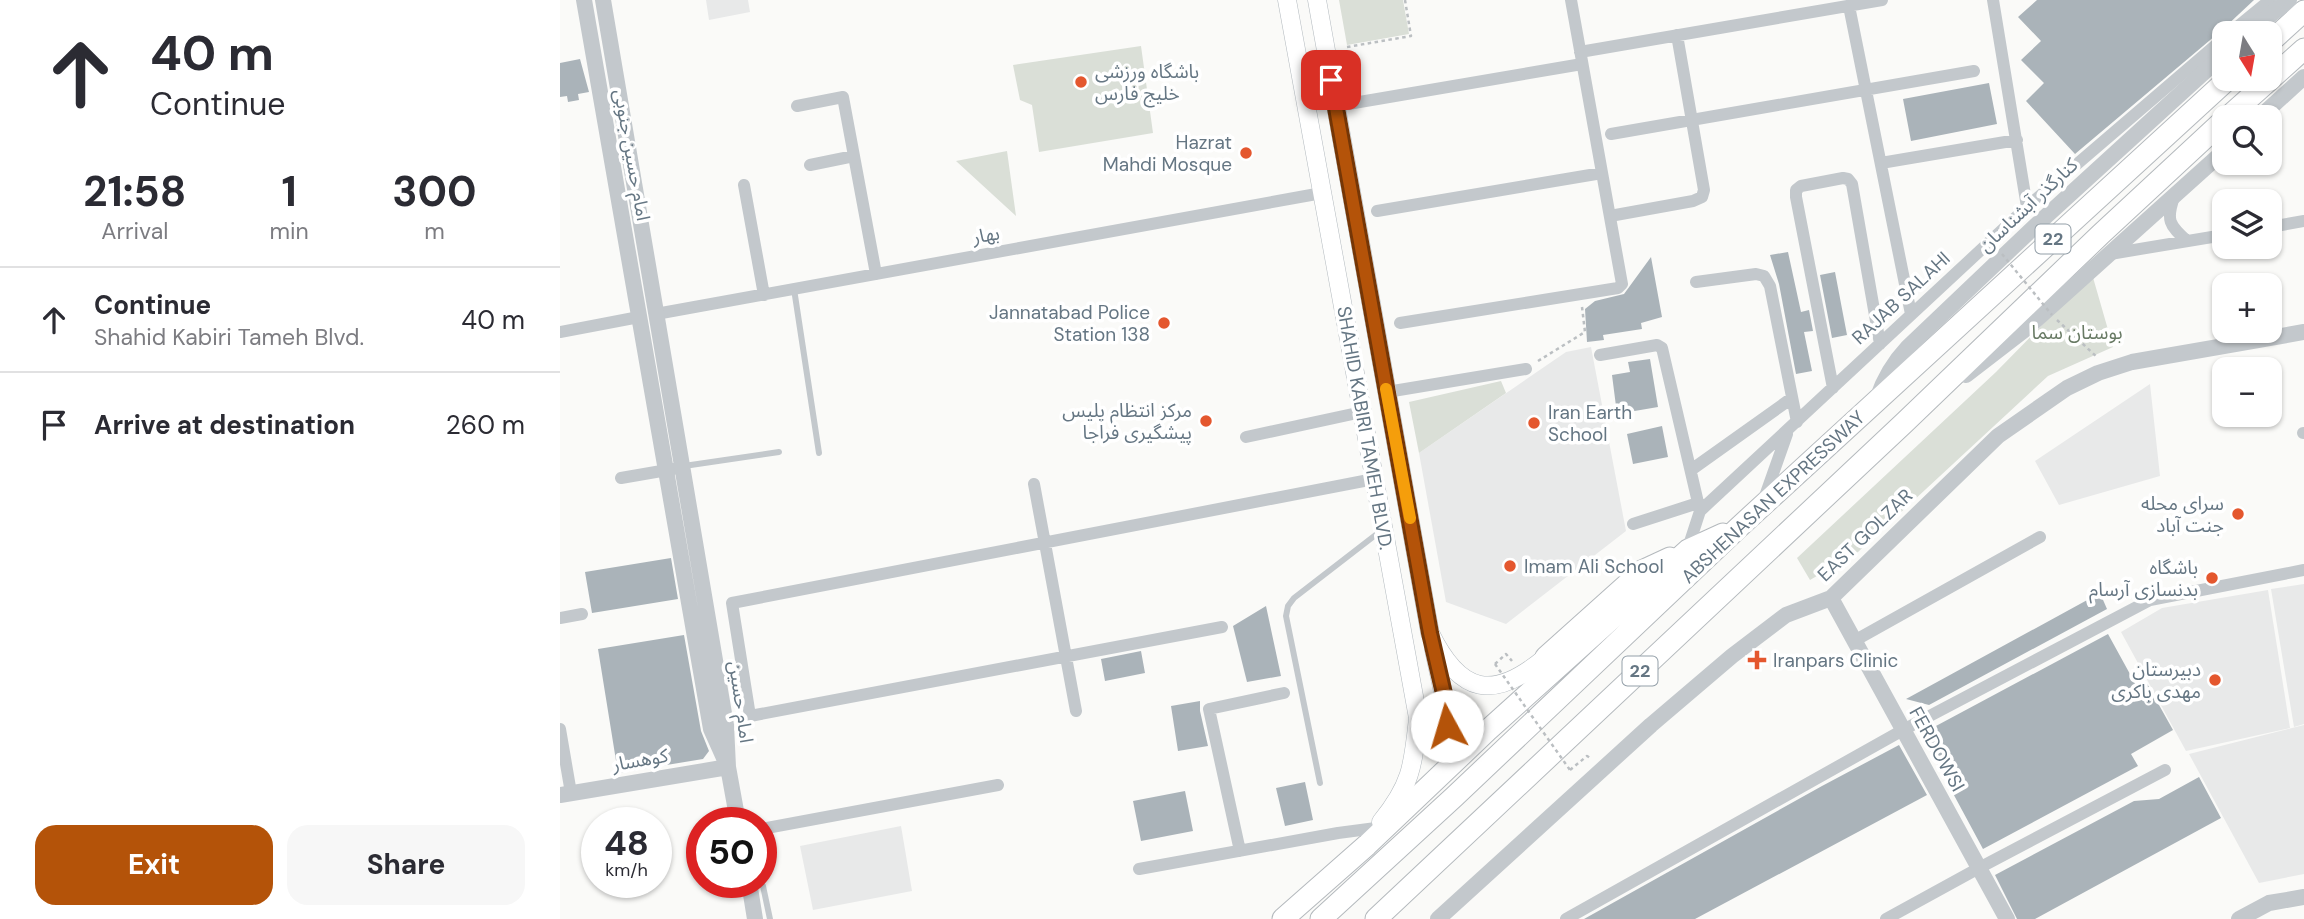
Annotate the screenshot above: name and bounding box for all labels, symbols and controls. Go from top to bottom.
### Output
text: 40 m [150,21,274,85]
north arrow [2212,21,2282,91]
map controls [2212,21,2282,427]
icon: ahead [35,28,126,119]
pin [1301,50,1361,110]
place label: باشگاه ورزشی خلیج فارس [1095,59,1199,108]
icon: arrive [1312,61,1350,99]
marker: باشگاه ورزشی خلیج فارس [1073,74,1089,90]
text: Continue [150,83,285,125]
street label: امام حسین جنوبی [606,87,656,223]
button: search [2212,105,2282,175]
place label: Hazrat Mahdi Mosque [1103,130,1232,177]
marker: Hazrat Mahdi Mosque [1238,145,1254,161]
street label: کنارگذر آبشناسان [1973,152,2084,258]
text: 21:58 [83,164,186,219]
text: 1 [282,164,297,219]
text: 300 [392,164,477,219]
button: layers [2212,189,2282,259]
text: Arrival [101,216,168,246]
text: min [270,216,309,246]
text: m [424,216,445,246]
street label: بهار [969,220,1002,250]
road number: 22 [2036,225,2070,254]
street label: RAJAB SALAHI [1847,246,1955,350]
button: + [2212,273,2282,343]
text: Continue [94,288,211,322]
place label: Jannatabad Police Station 138 [989,300,1150,347]
icon: ahead [35,301,73,339]
text: 40 m [461,303,525,337]
street label: SHAHID KABIRI TAMEH BLVD. [1331,304,1399,552]
marker: Jannatabad Police Station 138 [1156,315,1172,331]
park label: بوستان سما [2031,320,2123,345]
text: Shahid Kabiri Tameh Blvd. [94,322,364,352]
button: − [2212,357,2282,427]
place label: مرکز انتظام پلیس پیشگیری فراجا [1062,398,1192,445]
place label: Iran Earth School [1548,400,1632,447]
street label: ABSHENASAN EXPRESSWAY [1676,405,1870,589]
icon: arrive [35,406,73,444]
text: Arrive at destination [94,408,355,442]
text: 260 m [446,408,525,442]
marker: مرکز انتظام پلیس پیشگیری فراجا [1198,413,1214,429]
marker: Iran Earth School [1526,415,1542,431]
street label: EAST GOLZAR [1812,483,1918,587]
place label: سرای محله جنت آباد [2141,491,2224,538]
marker: سرای محله جنت آباد [2230,506,2246,522]
place label: Imam Ali School [1524,554,1664,579]
place label: باشگاه بدنسازی آرسام [2089,555,2198,604]
marker: Imam Ali School [1502,558,1518,574]
marker: باشگاه بدنسازی آرسام [2204,570,2220,586]
place label: Iranpars Clinic [1773,648,1898,673]
marker: Iranpars Clinic [1747,650,1767,670]
road number: 22 [1622,656,1658,686]
place label: دبیرستان مهدی باکری [2111,657,2201,704]
street label: امام حسین [721,659,759,745]
marker: دبیرستان مهدی باکری [2207,672,2223,688]
position arrow [1410,689,1484,763]
street label: FERDOWSI [1904,702,1970,796]
street label: کوهسار [609,743,671,777]
speed limit sign: 50 [686,807,777,898]
text: 48 [604,820,649,866]
button: Exit [35,825,273,905]
button: Share [287,825,525,905]
text: km/h [605,858,648,882]

